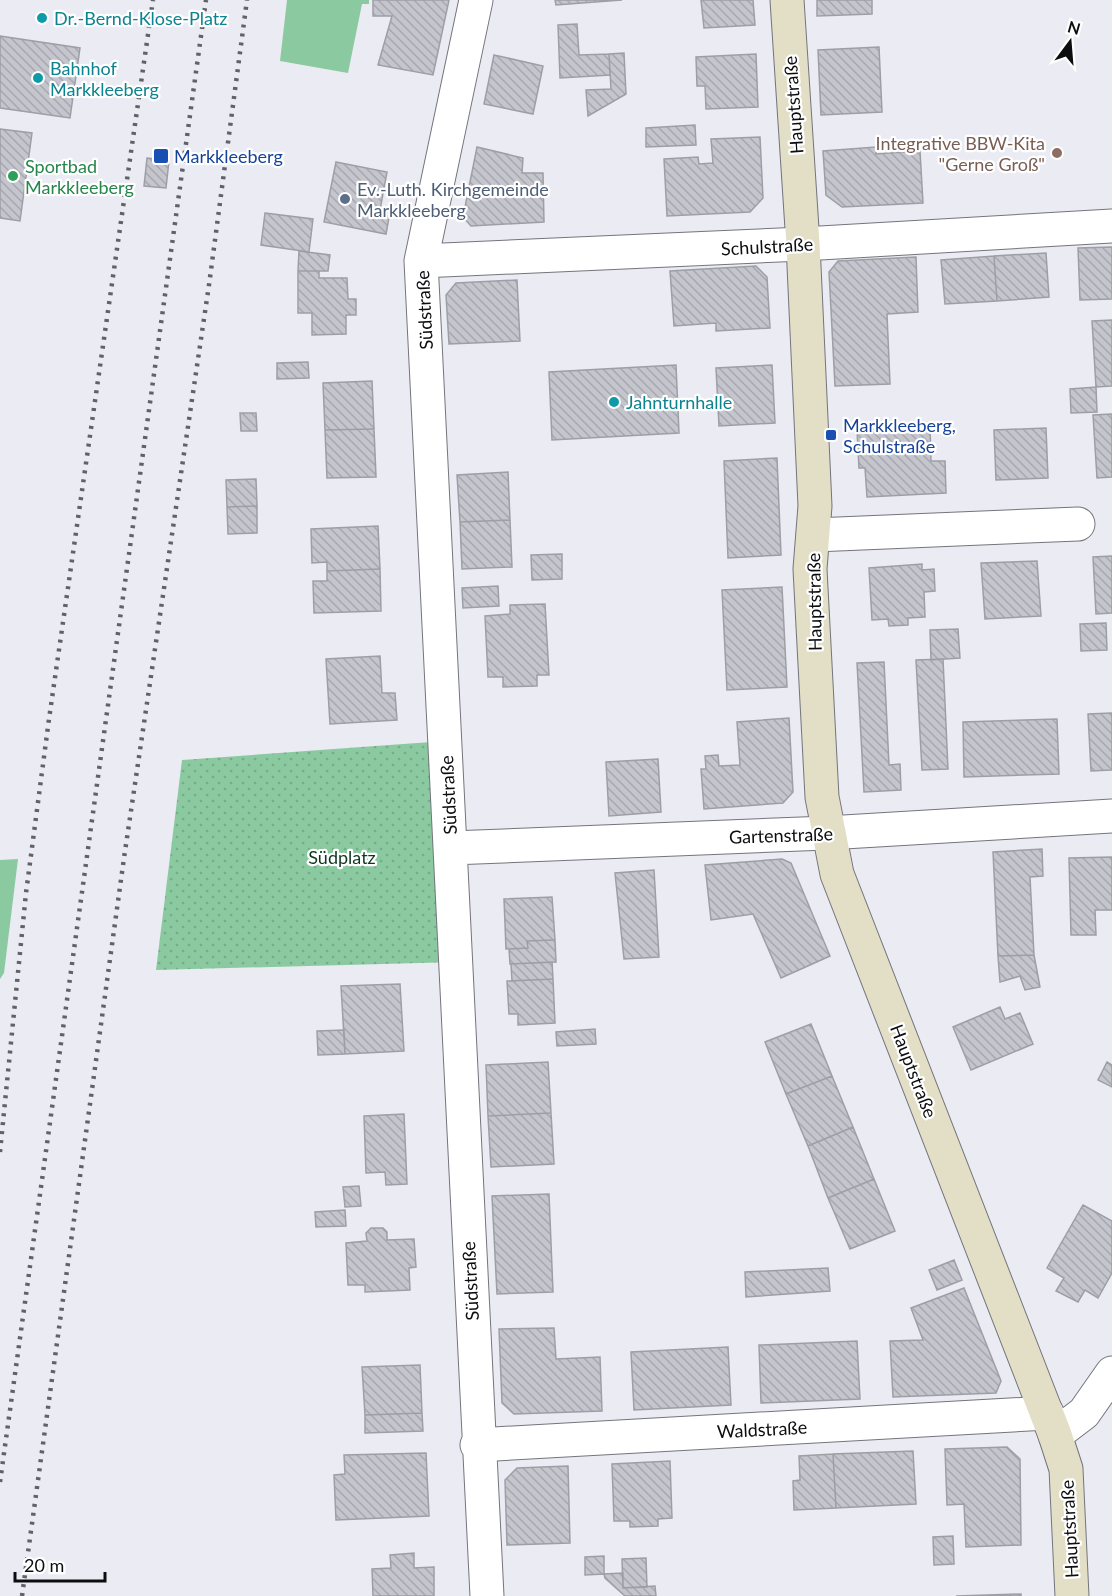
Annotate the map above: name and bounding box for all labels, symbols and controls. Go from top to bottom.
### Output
place label: Dr.-Bernd-Klose-Platz [54,7,227,29]
marker: Dr.-Bernd-Klose-Platz [35,11,49,25]
north arrow [1040,12,1100,72]
text: N [1066,16,1083,38]
street label: Hauptstraße [779,55,807,155]
place label: Bahnhof Markkleeberg [50,57,159,100]
marker: Bahnhof Markkleeberg [31,71,45,85]
place label: Integrative BBW-Kita "Gerne Groß" [876,132,1045,175]
place label: Markkleeberg [174,145,283,167]
marker: Integrative BBW-Kita "Gerne Groß" [1050,146,1064,160]
marker: Markkleeberg [152,147,170,165]
place label: Sportbad Markkleeberg [25,155,134,198]
marker: Sportbad Markkleeberg [6,169,20,183]
place label: Ev.-Luth. Kirchgemeinde Markkleeberg [357,178,549,221]
marker: Ev.-Luth. Kirchgemeinde Markkleeberg [338,192,352,206]
street label: Schulstraße [720,233,814,259]
street label: Südstraße [411,270,437,350]
place label: Jahnturnhalle [626,391,732,413]
marker: Jahnturnhalle [607,395,621,409]
place label: Markkleeberg, Schulstraße [843,414,956,457]
marker: Markkleeberg, Schulstraße [824,428,838,442]
street label: Hauptstraße [802,553,826,651]
street label: Südstraße [435,755,461,835]
street label: Gartenstraße [729,822,833,848]
park label: Südplatz [308,846,376,868]
street label: Hauptstraße [886,1021,942,1121]
street label: Südstraße [457,1241,483,1321]
street label: Waldstraße [716,1416,808,1442]
street label: Hauptstraße [1055,1479,1083,1579]
scale bar [15,1545,105,1583]
text: 20 m [24,1554,64,1576]

